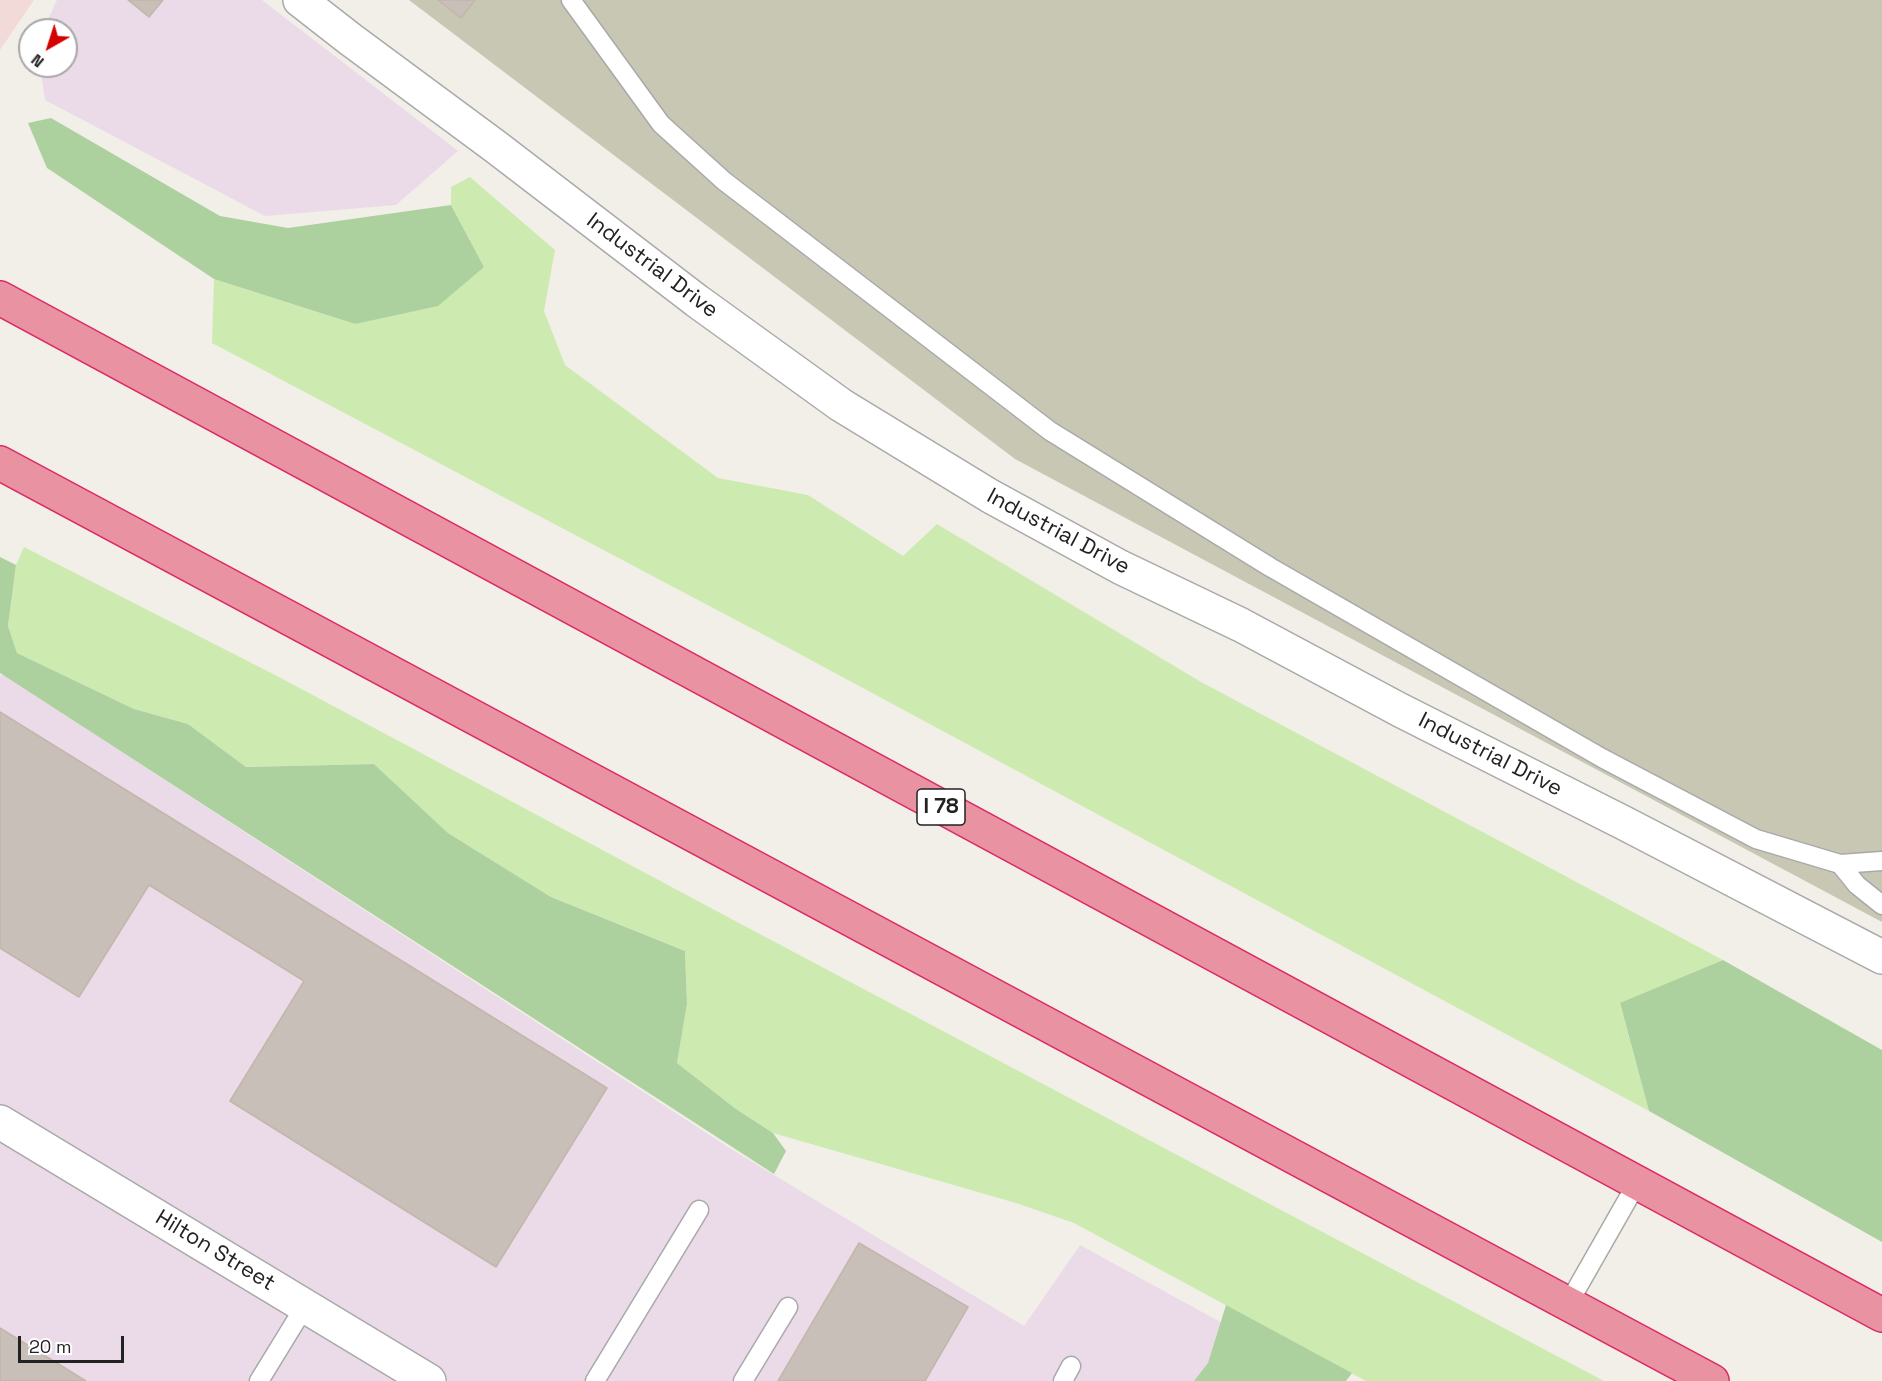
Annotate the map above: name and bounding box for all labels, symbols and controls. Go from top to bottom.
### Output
north arrow [18,18,78,78]
text: N [27,49,48,72]
street label: Industrial Drive [581,208,723,324]
street label: Industrial Drive [982,483,1134,581]
street label: Industrial Drive [1414,707,1566,803]
road number: I 78 [917,789,965,825]
street label: Hilton Street [150,1205,280,1297]
scale bar [21,1324,128,1362]
text: 20 m [29,1335,72,1358]

